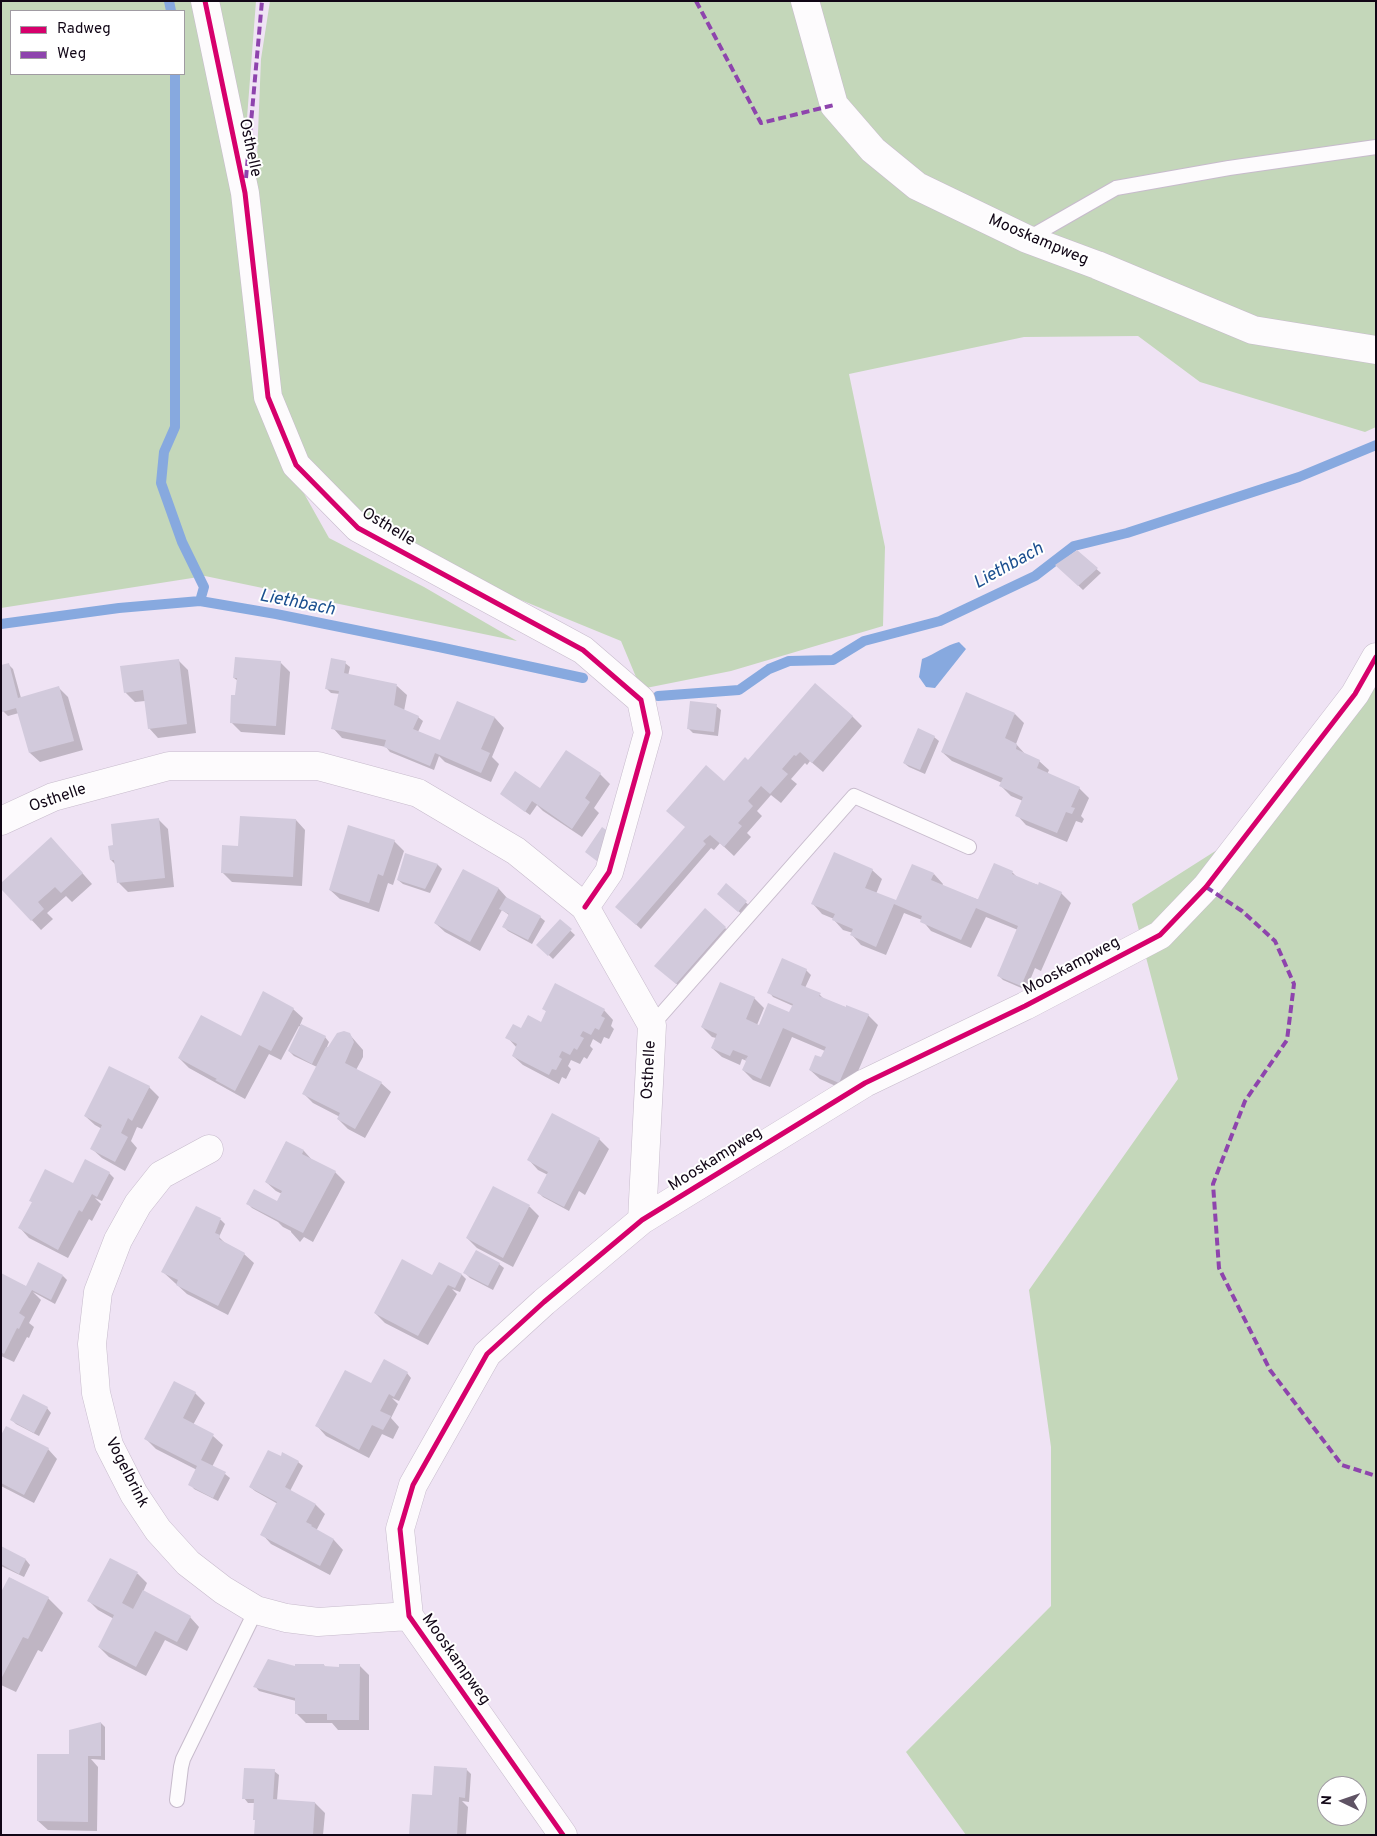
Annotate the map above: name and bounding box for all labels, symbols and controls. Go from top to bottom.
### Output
legend [10,10,185,75]
text: Radweg [57,20,111,39]
text: Weg [57,45,86,64]
street label: Osthelle [233,117,265,179]
street label: Mooskampweg [985,211,1091,271]
street label: Osthelle [358,505,418,551]
water label: Liethbach [970,539,1048,595]
water label: Liethbach [257,586,337,622]
street label: Osthelle [27,780,89,818]
street label: Mooskampweg [1020,933,1124,1001]
street label: Osthelle [639,1040,661,1100]
street label: Mooskampweg [666,1124,766,1196]
street label: Vogelbrink [100,1435,152,1511]
street label: Mooskampweg [416,1611,494,1709]
north arrow [1317,1776,1367,1826]
text: N [1319,1795,1336,1806]

